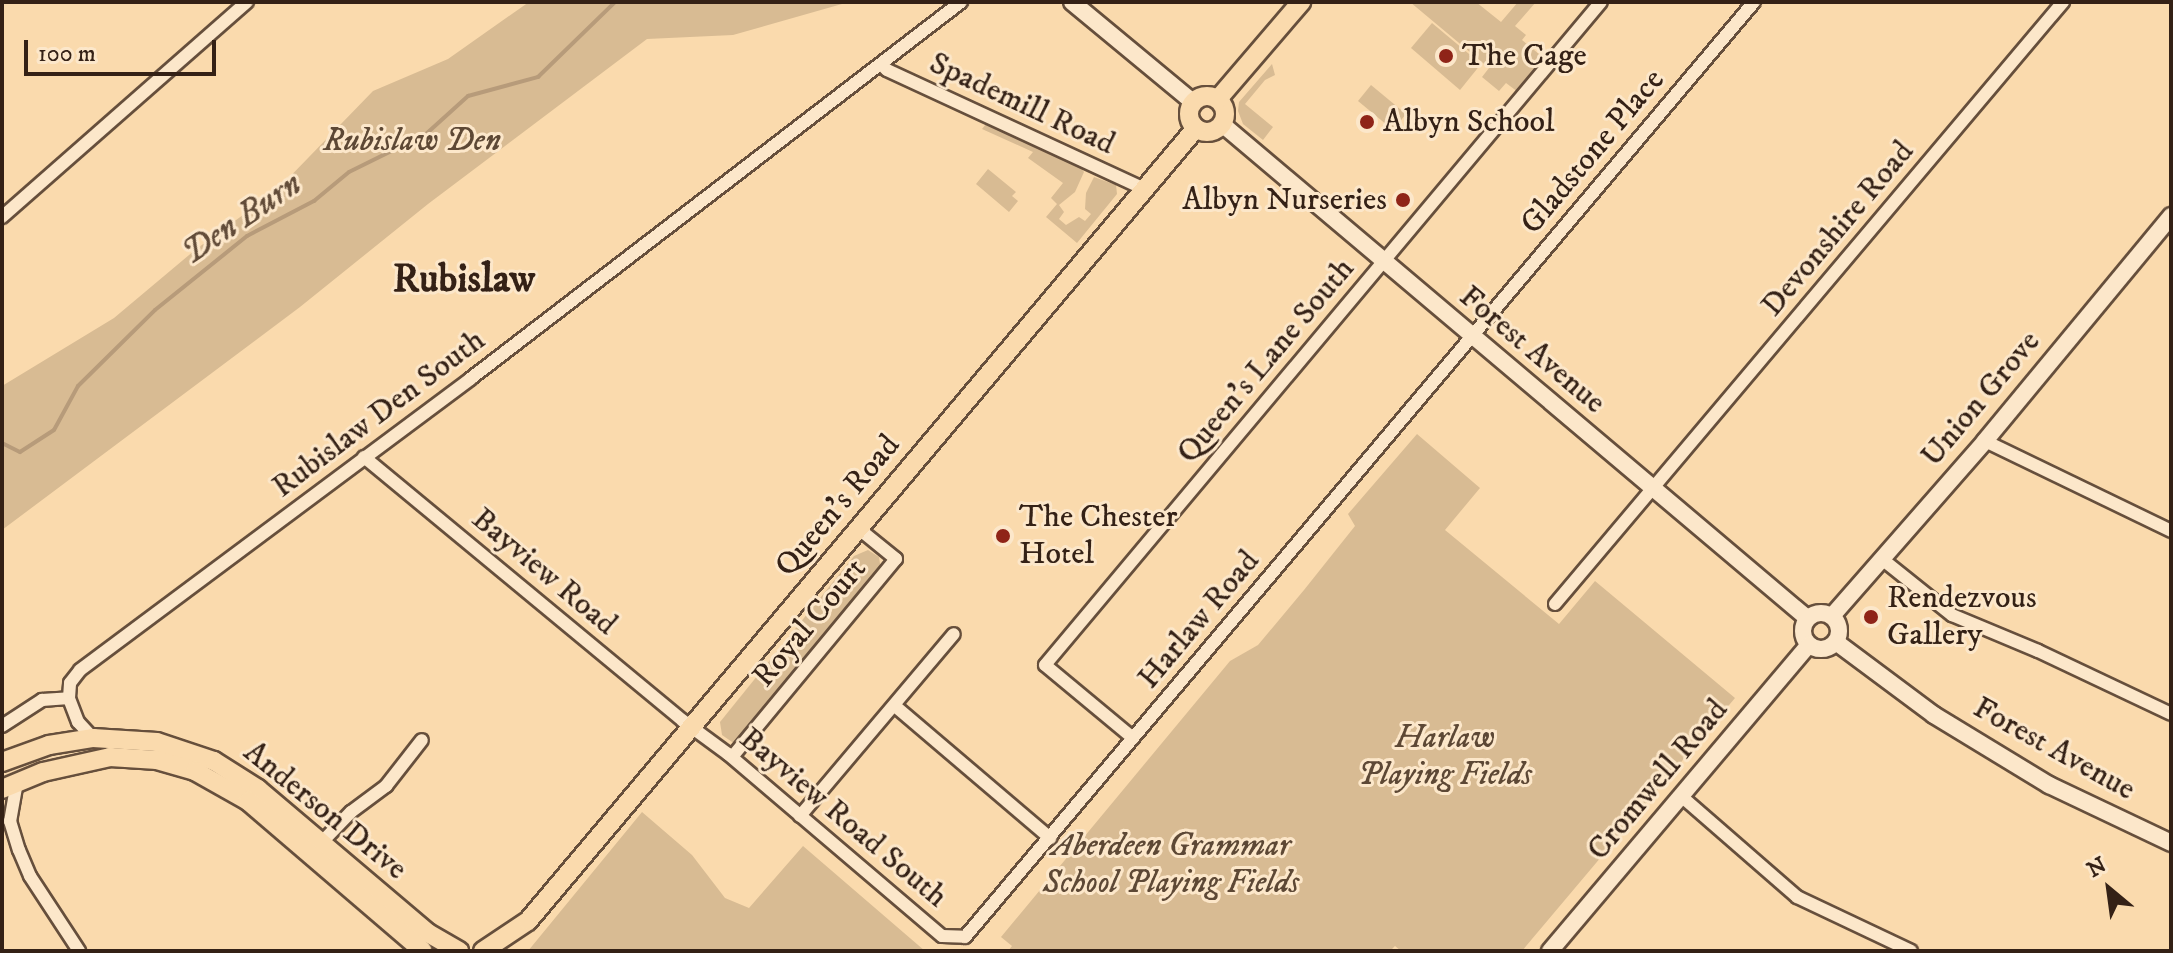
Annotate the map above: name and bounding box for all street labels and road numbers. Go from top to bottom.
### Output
street label: Spademill Road [923,44,1121,164]
street label: Gladstone Place [1513,62,1673,242]
street label: Devonshire Road [1753,133,1923,325]
street label: Queen's Lane South [1169,251,1363,471]
street label: Forest Avenue [1451,278,1613,422]
street label: Rubislaw Den South [265,321,493,507]
street label: Union Grove [1913,323,2049,475]
street label: Queen's Road [767,427,909,585]
street label: Bayview Road [463,500,625,644]
street label: Harlaw Road [1130,543,1268,697]
street label: Royal Court [745,551,875,695]
street label: Forest Avenue [1966,689,2142,809]
street label: Cromwell Road [1580,692,1736,868]
street label: Bayview Road South [731,720,955,916]
street label: Anderson Drive [236,733,414,889]

